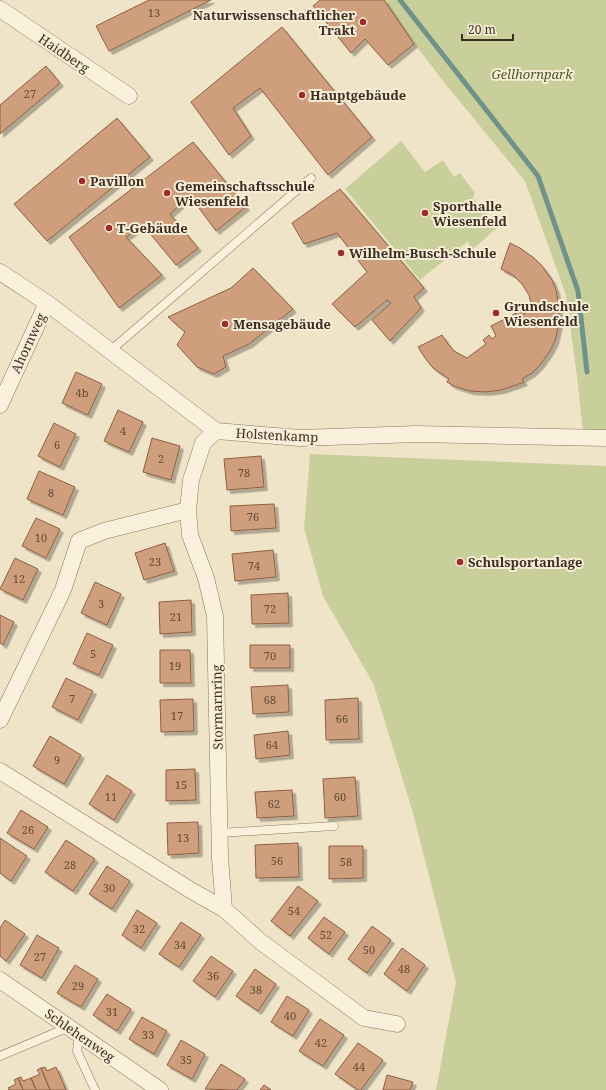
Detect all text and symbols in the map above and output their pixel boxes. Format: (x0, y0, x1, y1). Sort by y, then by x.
house number: 13 (148, 5, 160, 20)
place label: Naturwissenschaftlicher Trakt (193, 6, 355, 39)
scale bar (462, 16, 513, 42)
marker: Naturwissenschaftlicher Trakt (358, 17, 368, 27)
text: 20 m (468, 21, 496, 38)
street label: Haidberg (35, 29, 93, 77)
park label: Gellhornpark (491, 65, 573, 83)
house number: 27 (24, 86, 36, 101)
place label: Hauptgebäude (310, 86, 406, 104)
marker: Hauptgebäude (297, 90, 307, 100)
place label: Pavillon (90, 172, 145, 190)
marker: Pavillon (77, 176, 87, 186)
place label: Gemeinschaftsschule Wiesenfeld (175, 177, 315, 210)
marker: Gemeinschaftsschule Wiesenfeld (162, 188, 172, 198)
place label: Sporthalle Wiesenfeld (433, 197, 508, 230)
marker: Sporthalle Wiesenfeld (420, 208, 430, 218)
place label: T-Gebäude (117, 219, 188, 237)
marker: T-Gebäude (104, 223, 114, 233)
place label: Wilhelm-Busch-Schule (349, 244, 497, 262)
marker: Wilhelm-Busch-Schule (336, 248, 346, 258)
place label: Grundschule Wiesenfeld (504, 297, 589, 330)
marker: Grundschule Wiesenfeld (491, 308, 501, 318)
street label: Ahornweg (6, 310, 50, 376)
place label: Mensagebäude (233, 315, 331, 333)
marker: Mensagebäude (220, 319, 230, 329)
house number: 4b (76, 385, 89, 400)
house number: 4 (120, 423, 126, 438)
street label: Holstenkamp (235, 424, 319, 446)
house number: 6 (54, 437, 60, 452)
house number: 2 (158, 451, 164, 466)
house number: 78 (238, 465, 250, 480)
house number: 8 (48, 485, 54, 500)
house number: 76 (247, 509, 259, 524)
house number: 10 (35, 530, 47, 545)
place label: Schulsportanlage (468, 553, 583, 571)
house number: 23 (149, 554, 161, 569)
marker: Schulsportanlage (455, 557, 465, 567)
house number: 74 (248, 558, 260, 573)
house number: 12 (13, 571, 25, 586)
house number: 3 (98, 596, 104, 611)
house number: 72 (264, 601, 276, 616)
house number: 21 (170, 609, 182, 624)
house number: 5 (90, 646, 96, 661)
house number: 70 (264, 648, 276, 663)
house number: 19 (169, 658, 181, 673)
street label: Stormarnring (207, 664, 227, 750)
house number: 7 (69, 691, 75, 706)
house number: 68 (264, 692, 276, 707)
house number: 17 (171, 708, 183, 723)
house number: 66 (336, 711, 348, 726)
house number: 64 (266, 737, 278, 752)
house number: 9 (54, 752, 60, 767)
house number: 15 (175, 777, 187, 792)
house number: 11 (105, 789, 117, 804)
house number: 60 (334, 789, 346, 804)
house number: 62 (268, 796, 280, 811)
house number: 26 (22, 822, 34, 837)
house number: 13 (177, 830, 189, 845)
house number: 56 (271, 853, 283, 868)
house number: 58 (340, 854, 352, 869)
house number: 28 (64, 857, 76, 872)
house number: 30 (103, 880, 115, 895)
house number: 54 (288, 903, 300, 918)
house number: 32 (133, 921, 145, 936)
house number: 52 (320, 927, 332, 942)
house number: 34 (174, 937, 186, 952)
house number: 50 (363, 942, 375, 957)
house number: 27 (34, 949, 46, 964)
house number: 48 (398, 961, 410, 976)
house number: 36 (207, 968, 219, 983)
house number: 29 (72, 978, 84, 993)
house number: 38 (250, 982, 262, 997)
street label: Schlehenweg (41, 1004, 119, 1066)
house number: 31 (106, 1004, 118, 1019)
house number: 40 (284, 1008, 296, 1023)
house number: 33 (142, 1027, 154, 1042)
house number: 42 (315, 1035, 327, 1050)
house number: 35 (180, 1052, 192, 1067)
house number: 44 (353, 1059, 365, 1074)

